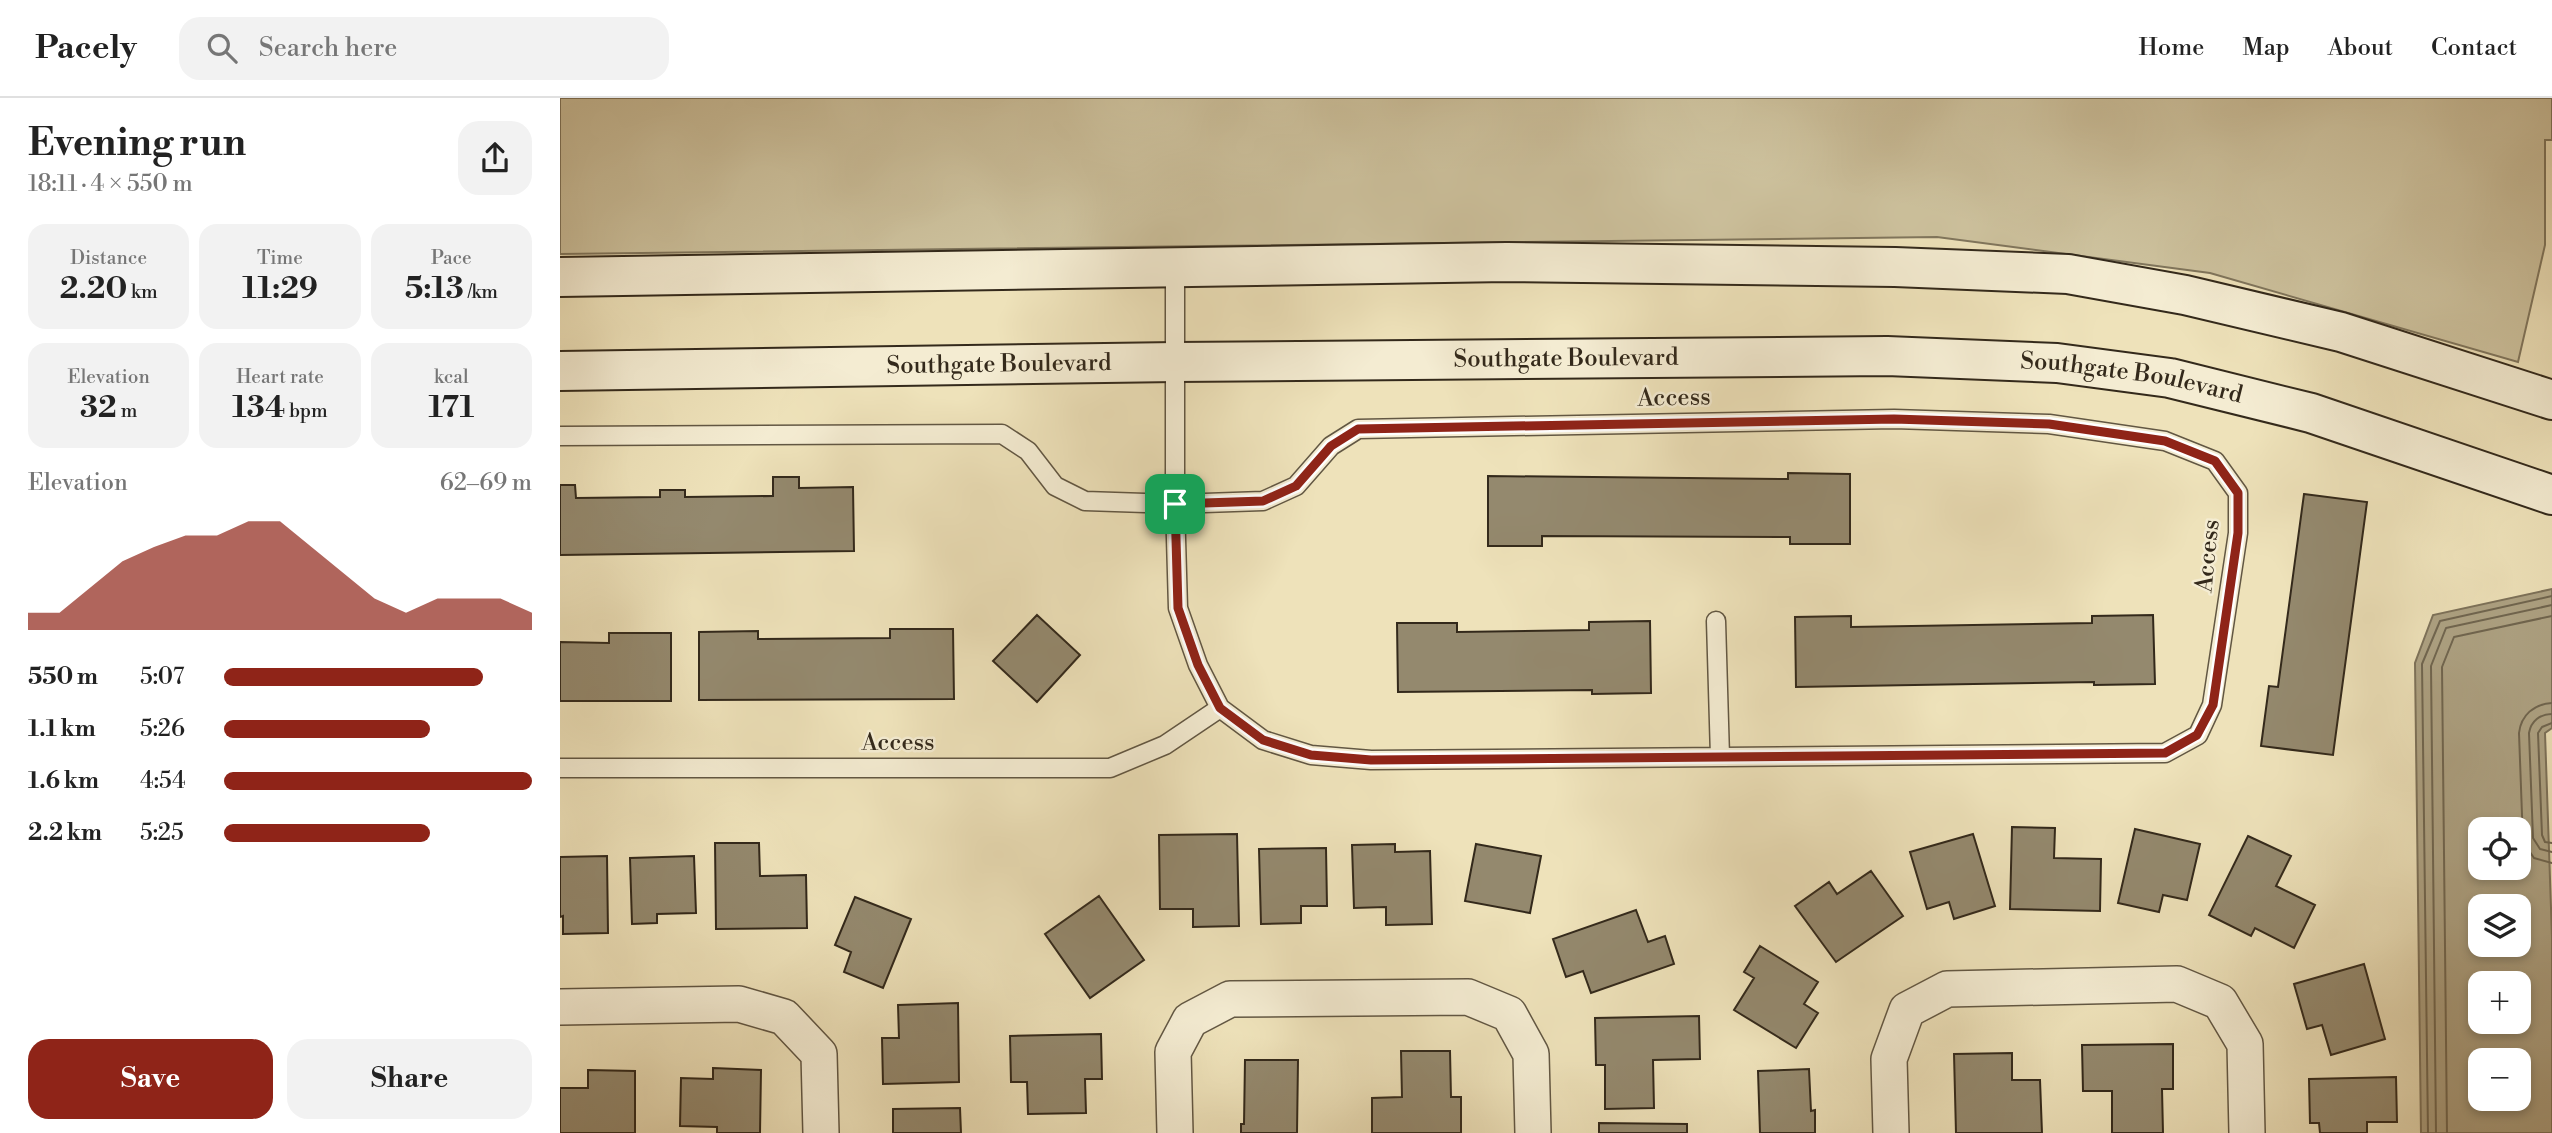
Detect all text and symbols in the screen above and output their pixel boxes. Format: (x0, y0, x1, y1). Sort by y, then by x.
search box (179, 17, 669, 80)
text: Pacely (35, 28, 137, 69)
icon: search (203, 29, 241, 67)
text: Search here (259, 32, 397, 64)
text: Home (2139, 33, 2204, 63)
text: Map (2242, 33, 2290, 63)
text: About (2328, 33, 2393, 63)
text: Contact (2431, 33, 2517, 63)
text: Evening run (28, 120, 246, 167)
button: share (458, 121, 532, 195)
text: 18:11 · 4 × 550 m (28, 170, 193, 198)
text: Distance (70, 246, 147, 270)
text: Time (257, 246, 303, 270)
text: Pace (431, 246, 472, 270)
text: 2.20 (60, 270, 127, 308)
text: 11:29 (242, 270, 318, 308)
text: 5:13 (405, 270, 464, 308)
text: km (127, 280, 158, 304)
text: /km (464, 280, 498, 304)
street label: Southgate Boulevard (1453, 343, 1679, 375)
street label: Southgate Boulevard (2020, 346, 2246, 411)
street label: Southgate Boulevard (886, 348, 1112, 381)
text: Elevation (68, 365, 150, 389)
text: Heart rate (236, 365, 324, 389)
text: kcal (434, 365, 469, 389)
street label: Access (1636, 382, 1711, 414)
text: 32 (80, 389, 117, 427)
text: 134 (232, 389, 285, 427)
text: 171 (428, 389, 474, 427)
text: m (117, 399, 137, 423)
text: bpm (285, 399, 328, 423)
text: Elevation (28, 469, 128, 497)
text: 62–69 m (440, 469, 532, 497)
pin (1145, 474, 1205, 534)
icon: arrive (1156, 485, 1194, 523)
street label: Access (2189, 518, 2227, 595)
text: 550 m (28, 663, 98, 691)
text: 5:07 (140, 663, 184, 691)
text: 1.1 km (28, 715, 96, 743)
text: 5:26 (140, 715, 185, 743)
street label: Access (860, 728, 935, 758)
text: 1.6 km (28, 767, 99, 795)
text: 4:54 (140, 767, 186, 795)
map controls (2468, 817, 2531, 1111)
button: locate (2468, 817, 2531, 880)
text: 2.2 km (28, 819, 102, 847)
text: 5:25 (140, 819, 184, 847)
button: layers (2468, 894, 2531, 957)
button: + (2468, 971, 2531, 1034)
button: Save (28, 1039, 273, 1119)
button: Share (287, 1039, 532, 1119)
button: − (2468, 1048, 2531, 1111)

